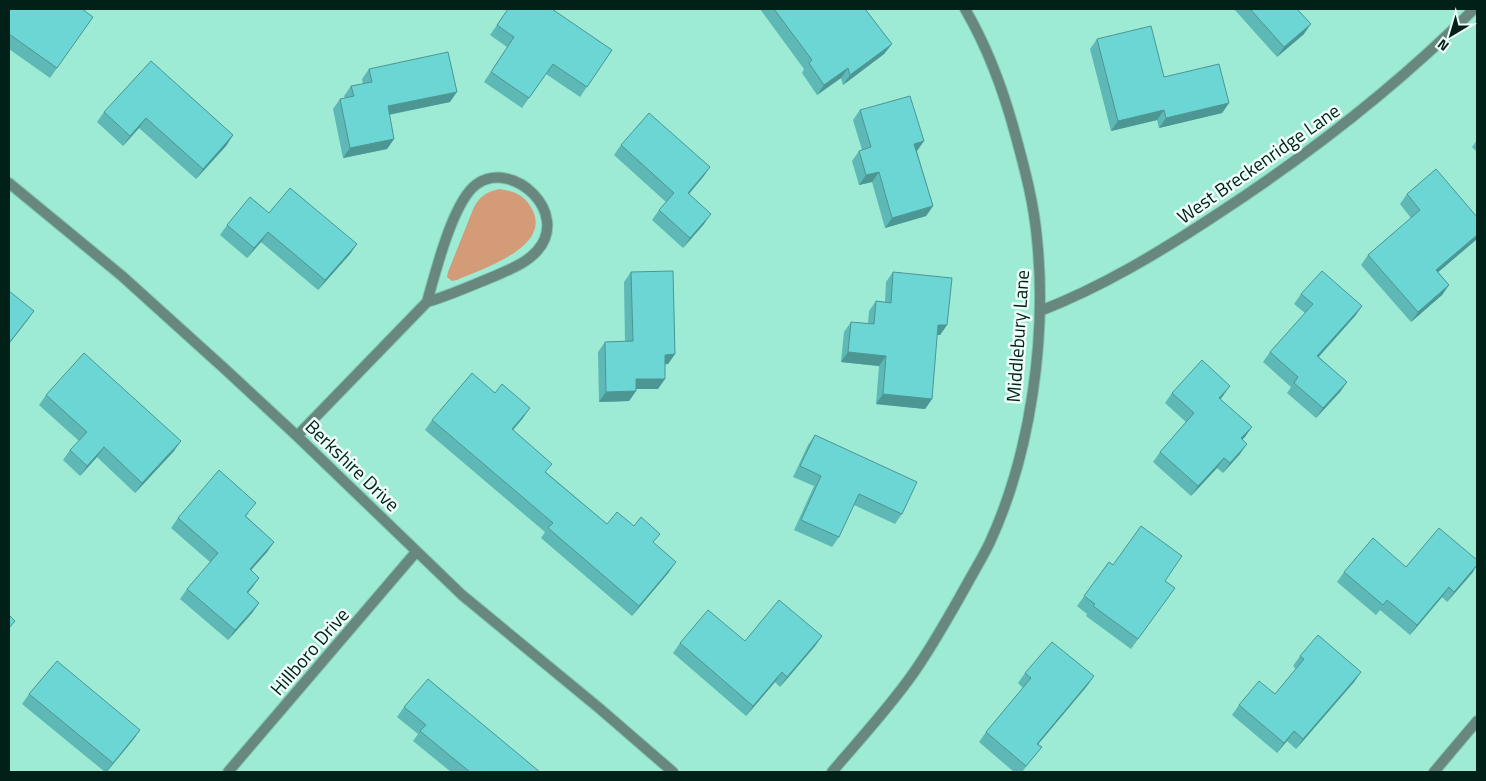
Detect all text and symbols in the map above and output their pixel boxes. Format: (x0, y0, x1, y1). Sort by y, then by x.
north arrow (1426, 10, 1476, 60)
text: N (1432, 34, 1453, 57)
street label: West Breckenridge Lane (1171, 96, 1345, 230)
street label: Middlebury Lane (998, 269, 1036, 403)
street label: Berkshire Drive (299, 412, 407, 518)
street label: Hillboro Drive (263, 601, 355, 701)

